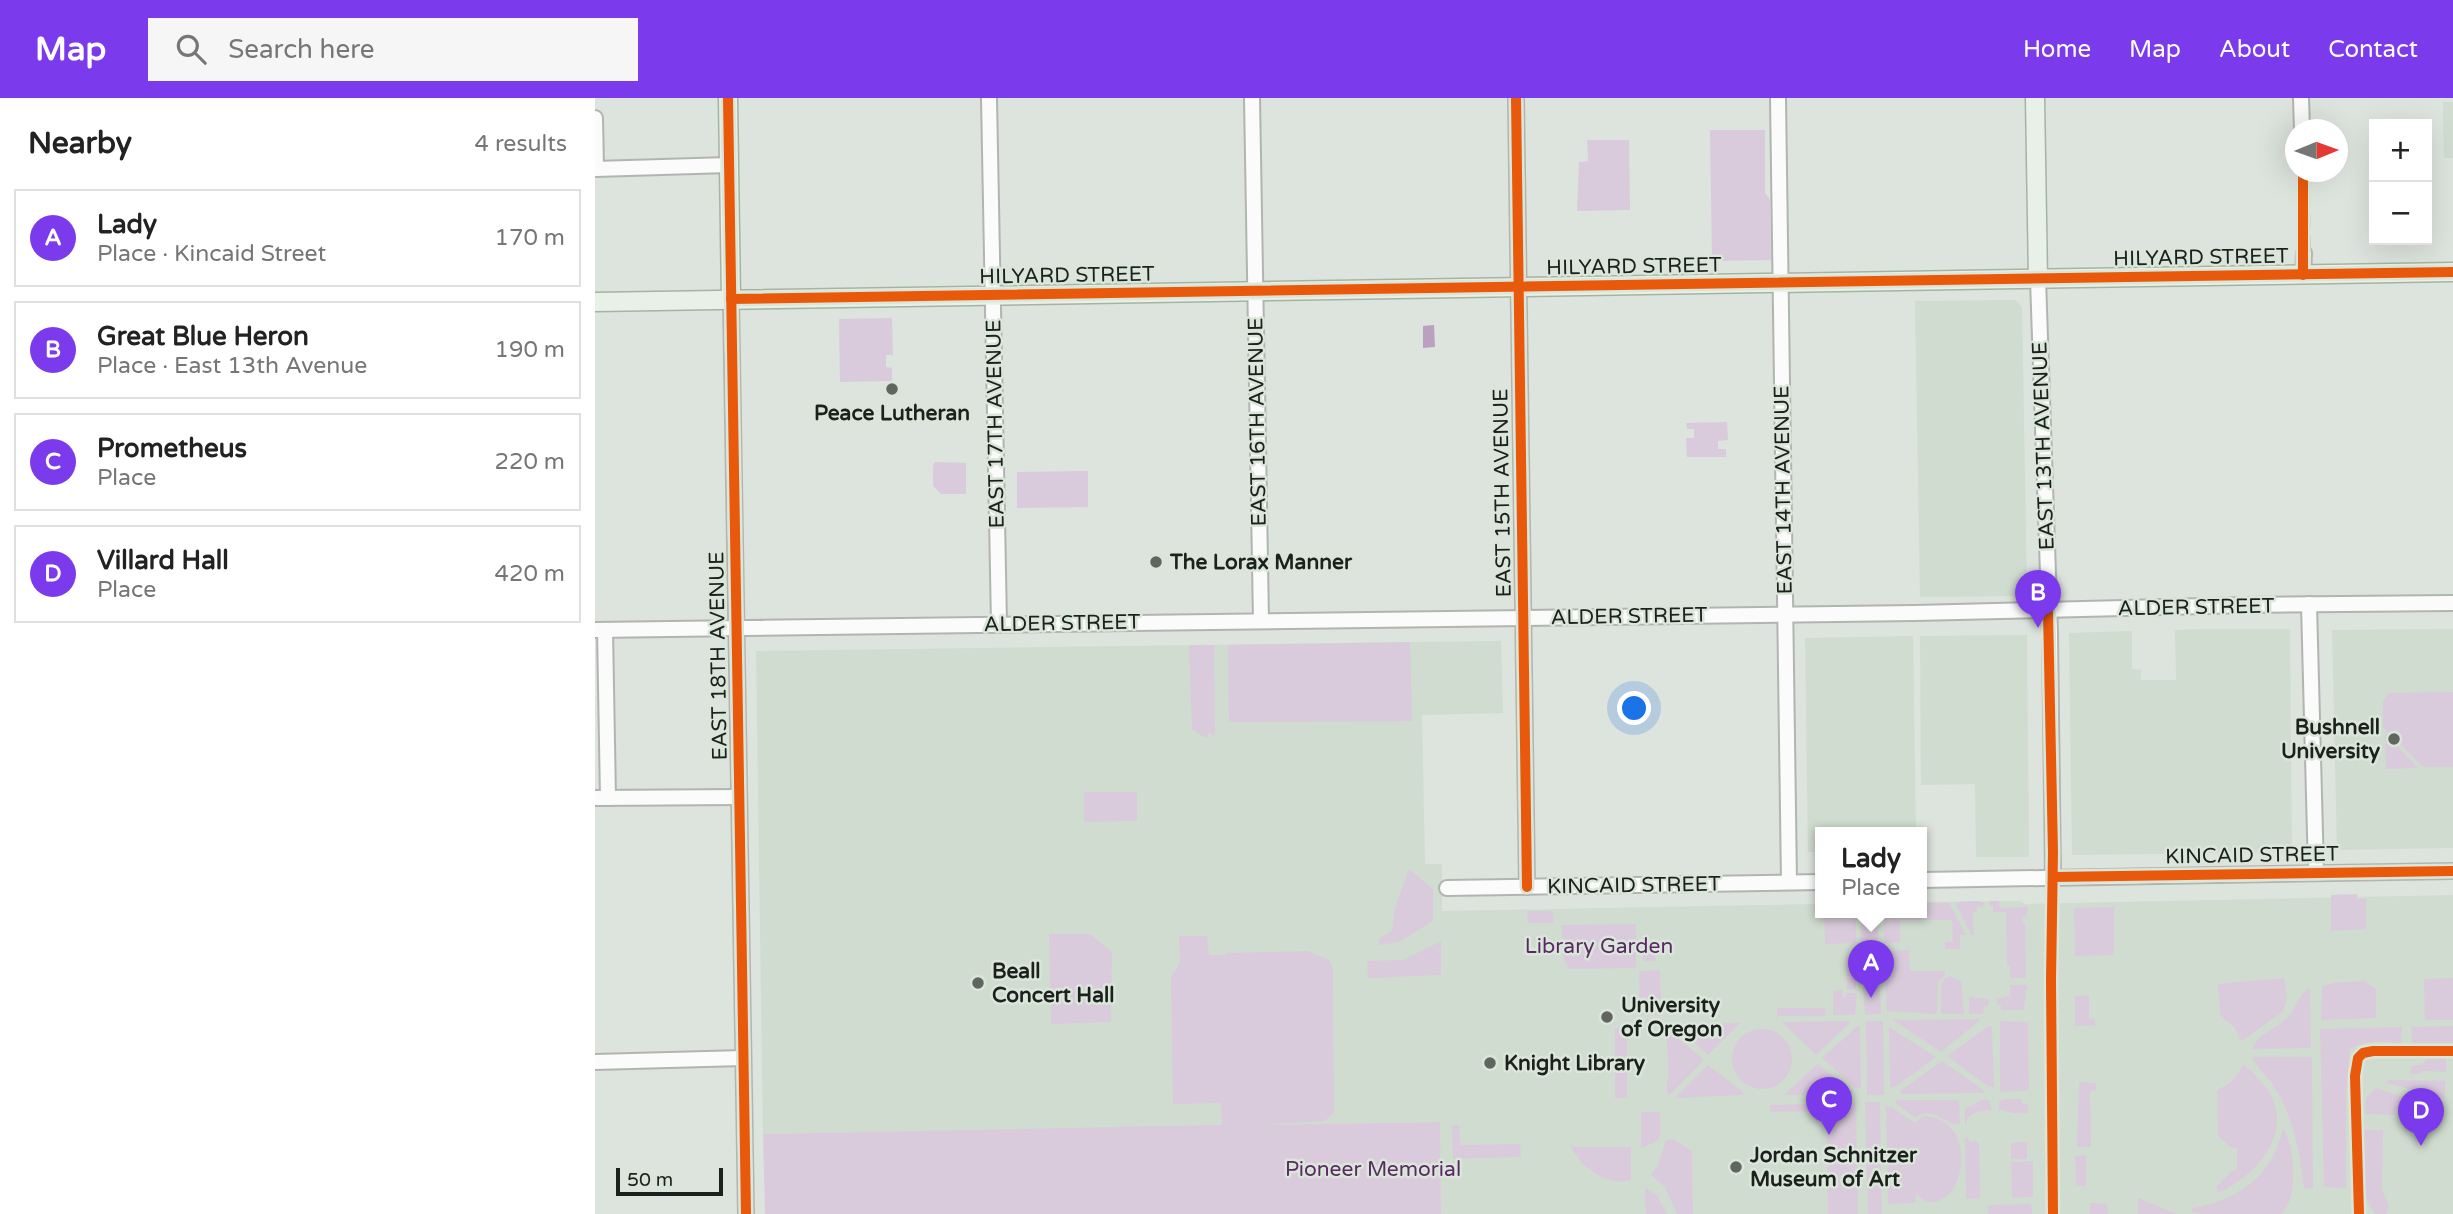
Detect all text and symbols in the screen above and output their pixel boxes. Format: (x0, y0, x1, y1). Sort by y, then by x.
search box (148, 18, 638, 81)
text: Map (35, 30, 106, 69)
icon: search (172, 30, 210, 68)
text: Search here (228, 34, 374, 65)
text: Home (2023, 35, 2091, 64)
text: Map (2129, 35, 2181, 64)
text: About (2219, 35, 2290, 64)
text: Contact (2328, 35, 2418, 64)
north arrow (2285, 119, 2348, 182)
map controls (2369, 119, 2432, 245)
button: + (2369, 119, 2432, 182)
text: Nearby (28, 125, 132, 162)
text: 4 results (474, 130, 567, 158)
button: − (2369, 182, 2432, 245)
text: Lady (97, 209, 157, 240)
text: A (44, 224, 62, 252)
text: 170 m (495, 224, 565, 252)
text: Place · Kincaid Street (97, 240, 326, 268)
street label: HILYARD STREET (2113, 243, 2289, 272)
street label: HILYARD STREET (1546, 252, 1722, 281)
street label: HILYARD STREET (979, 261, 1155, 290)
street label: EAST 16TH AVENUE (1243, 317, 1272, 527)
street label: EAST 17TH AVENUE (981, 319, 1010, 529)
text: Great Blue Heron (97, 321, 309, 352)
text: B (45, 336, 61, 364)
text: 190 m (495, 336, 565, 364)
street label: EAST 13TH AVENUE (2027, 341, 2060, 551)
text: Place · East 13th Avenue (97, 352, 367, 380)
marker: Peace Lutheran (884, 381, 900, 397)
street label: EAST 14TH AVENUE (1769, 385, 1798, 595)
street label: EAST 15TH AVENUE (1488, 388, 1517, 598)
place label: Peace Lutheran (814, 401, 970, 426)
text: Prometheus (97, 433, 247, 464)
text: C (45, 448, 61, 476)
text: 220 m (495, 448, 565, 476)
text: Place (97, 464, 156, 492)
text: Villard Hall (97, 545, 229, 576)
place label: The Lorax Manner (1169, 550, 1353, 575)
street label: EAST 18TH AVENUE (704, 551, 733, 761)
marker: The Lorax Manner (1148, 554, 1164, 570)
text: D (44, 560, 62, 588)
text: 420 m (495, 560, 565, 588)
pin: B (2015, 570, 2061, 628)
text: Place (97, 576, 156, 604)
street label: ALDER STREET (2117, 594, 2275, 621)
street label: ALDER STREET (1550, 603, 1708, 630)
street label: ALDER STREET (983, 610, 1141, 637)
your location (1617, 691, 1651, 725)
place label: Bushnell University (2281, 715, 2381, 764)
marker: Bushnell University (2386, 731, 2402, 747)
popup (1815, 827, 1927, 918)
street label: KINCAID STREET (2165, 841, 2339, 870)
text: Lady (1841, 843, 1901, 874)
street label: KINCAID STREET (1547, 871, 1721, 900)
text: Place (1841, 874, 1900, 902)
park label: Library Garden (1525, 934, 1673, 959)
pin: A (1848, 940, 1894, 998)
place label: Beall Concert Hall (992, 959, 1114, 1008)
marker: Beall Concert Hall (970, 975, 986, 991)
place label: University of Oregon (1621, 993, 1722, 1042)
marker: University of Oregon (1599, 1009, 1615, 1025)
place label: Knight Library (1504, 1051, 1646, 1076)
marker: Knight Library (1482, 1055, 1498, 1071)
pin: C (1806, 1077, 1852, 1135)
pin: D (2398, 1088, 2444, 1146)
place label: Jordan Schnitzer Museum of Art (1749, 1143, 1918, 1192)
park label: Pioneer Memorial (1285, 1157, 1461, 1182)
marker: Jordan Schnitzer Museum of Art (1728, 1159, 1744, 1175)
scale bar (616, 1165, 723, 1197)
text: 50 m (627, 1169, 673, 1191)

